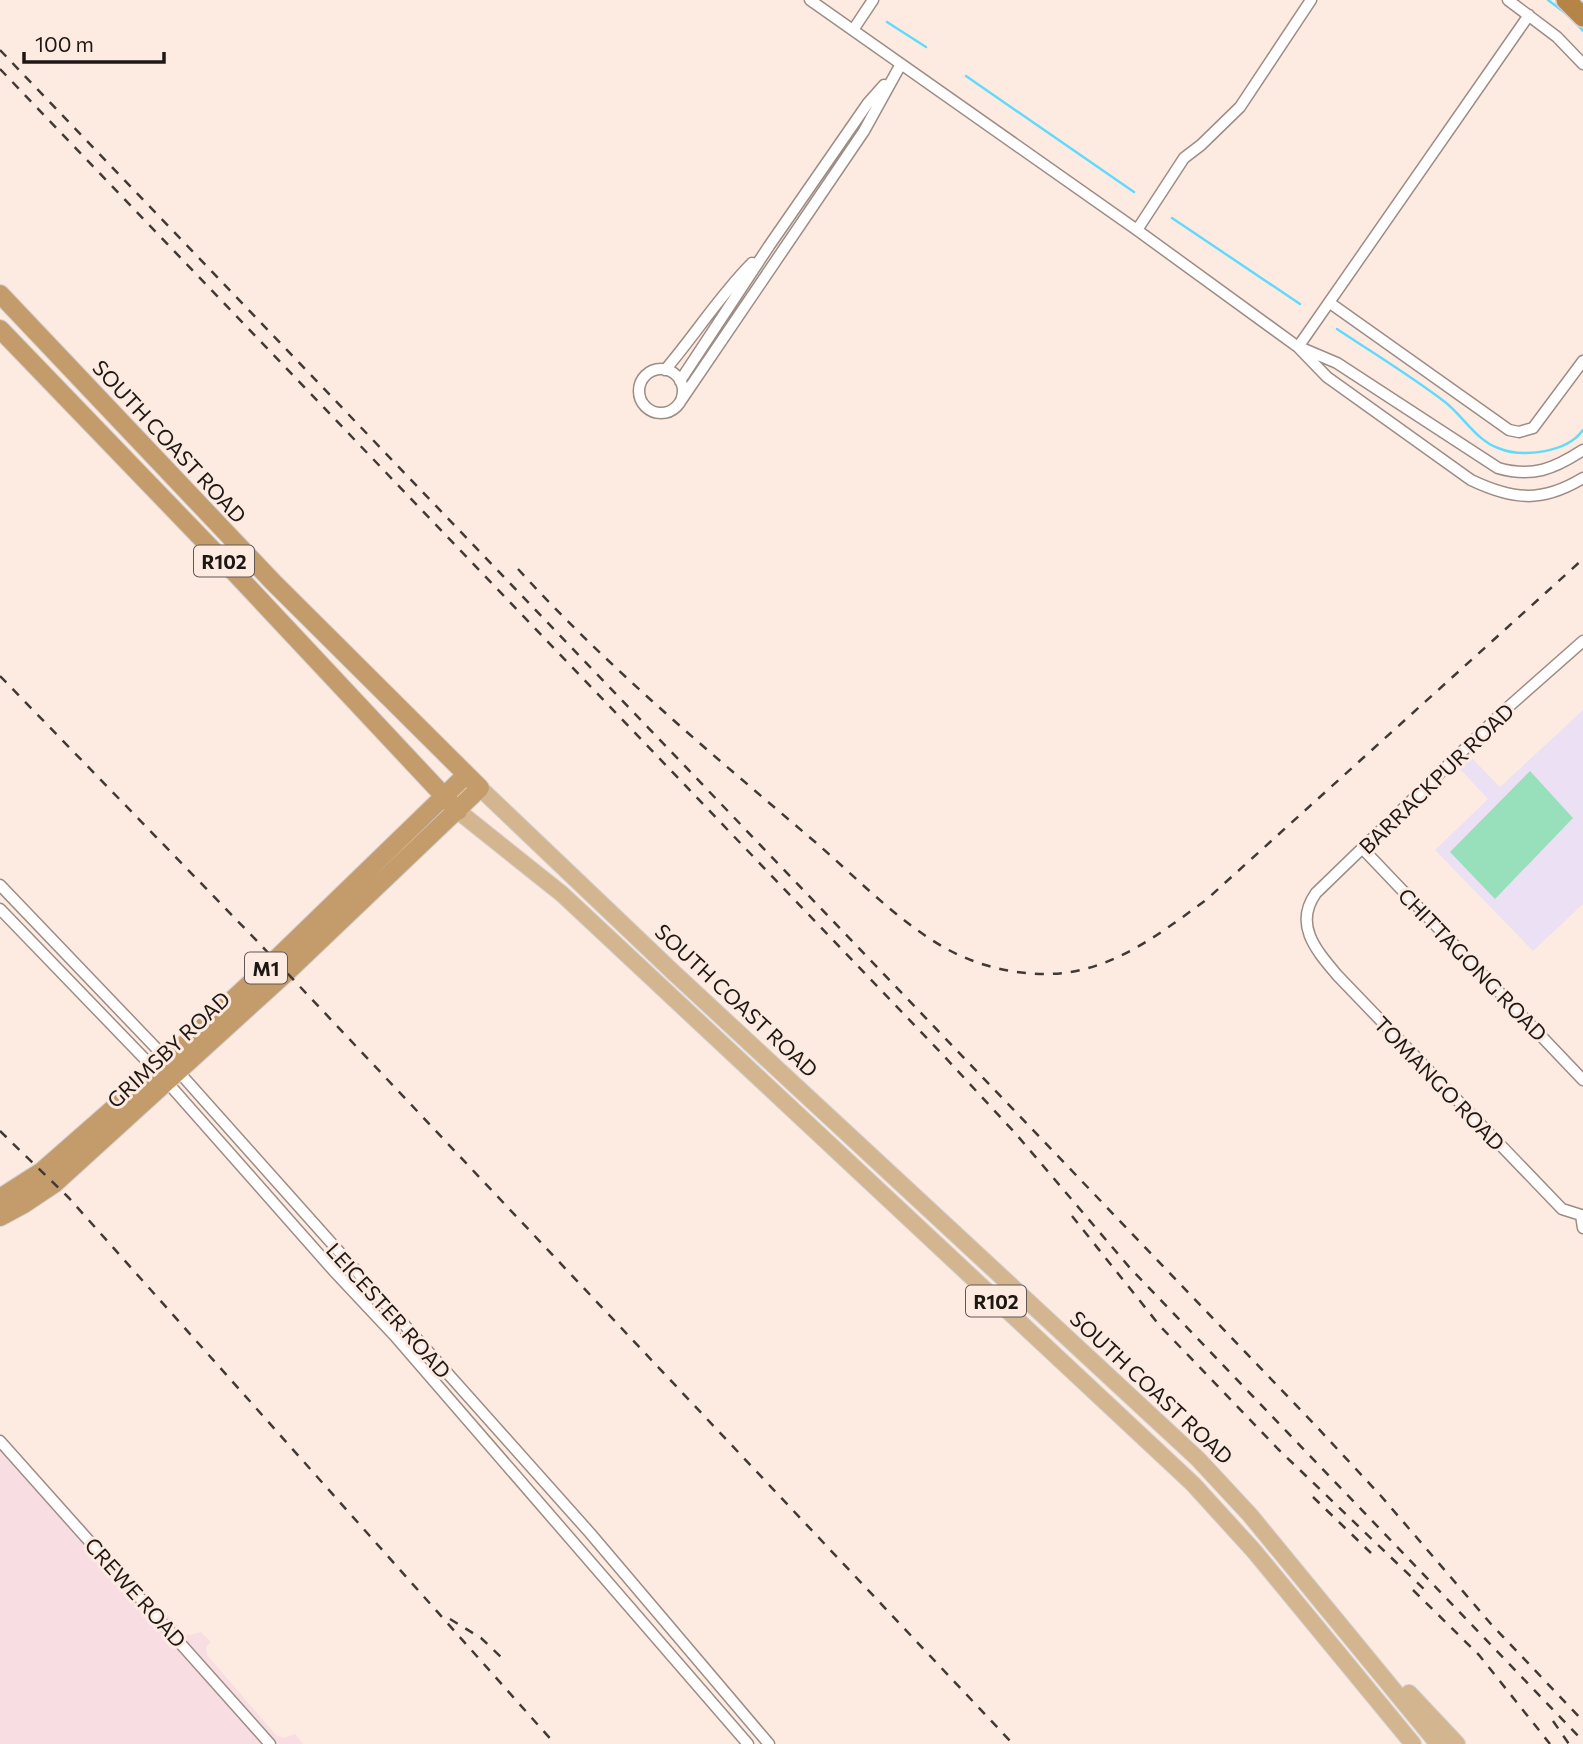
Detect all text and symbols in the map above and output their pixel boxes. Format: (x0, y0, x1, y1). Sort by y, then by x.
scale bar (24, 21, 164, 65)
text: 100 m (35, 31, 94, 56)
street label: SOUTH COAST ROAD (88, 355, 252, 527)
road number: R102 (194, 546, 254, 576)
street label: BARRACKPUR ROAD (1353, 698, 1519, 858)
street label: CHITTAGONG ROAD (1394, 882, 1552, 1046)
street label: SOUTH COAST ROAD (651, 918, 823, 1082)
road number: M1 (245, 952, 287, 984)
street label: GRIMSBY ROAD (101, 986, 235, 1112)
street label: TOMANGO ROAD (1370, 1011, 1510, 1155)
street label: LEICESTER ROAD (322, 1237, 456, 1383)
road number: R102 (966, 1286, 1026, 1316)
street label: SOUTH COAST ROAD (1066, 1305, 1238, 1469)
street label: CREWE ROAD (80, 1532, 192, 1652)

